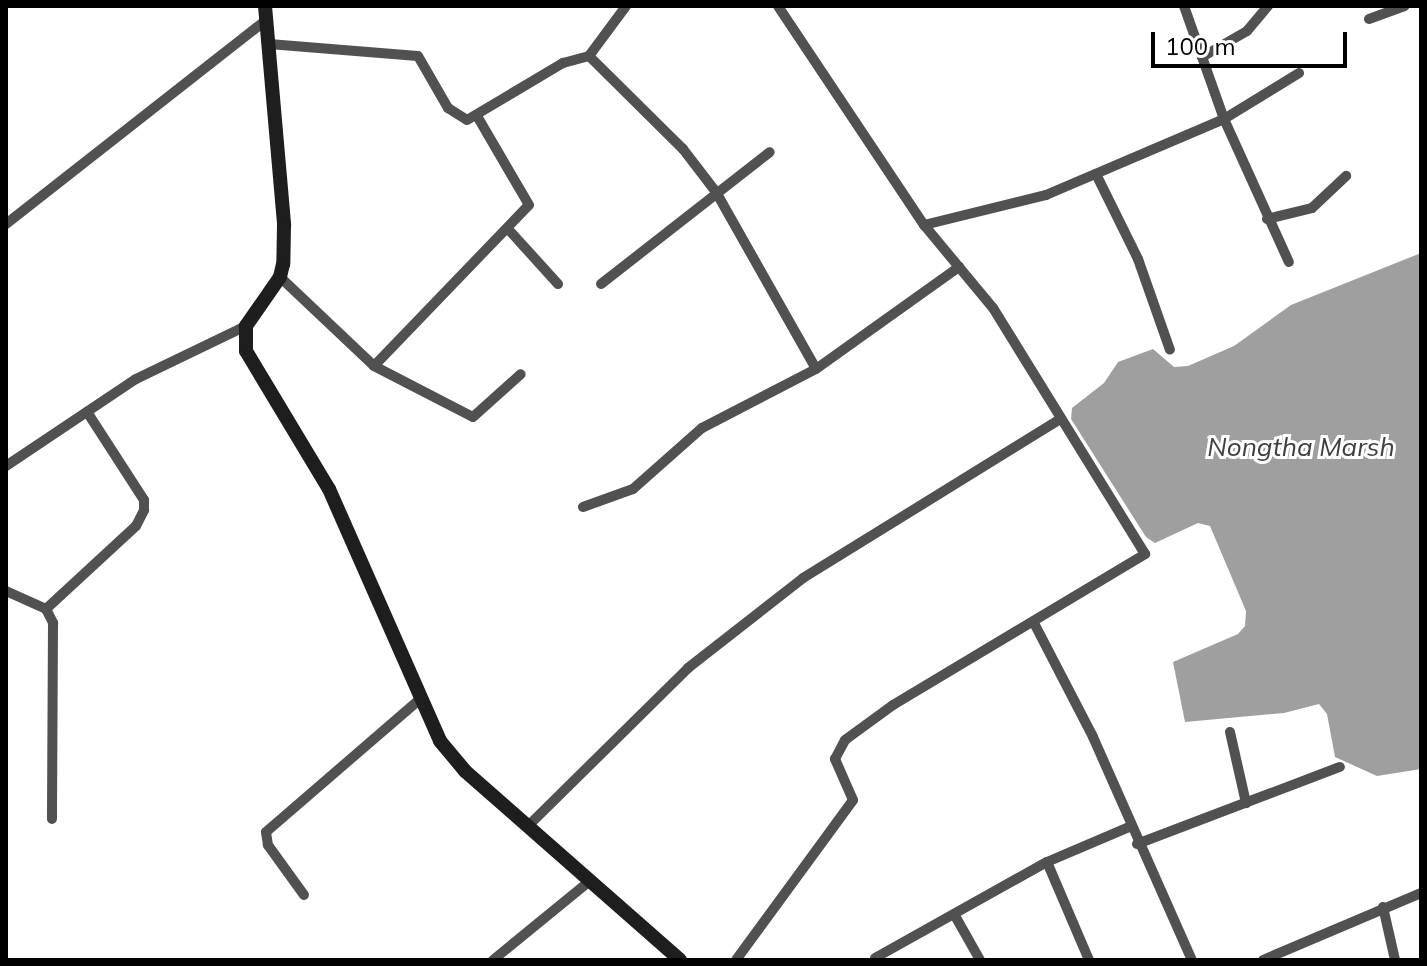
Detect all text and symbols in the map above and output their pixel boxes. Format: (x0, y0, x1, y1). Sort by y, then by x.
scale bar (1155, 16, 1351, 66)
text: 100 m (1165, 31, 1236, 61)
water label: Nongtha Marsh (1207, 431, 1395, 463)

